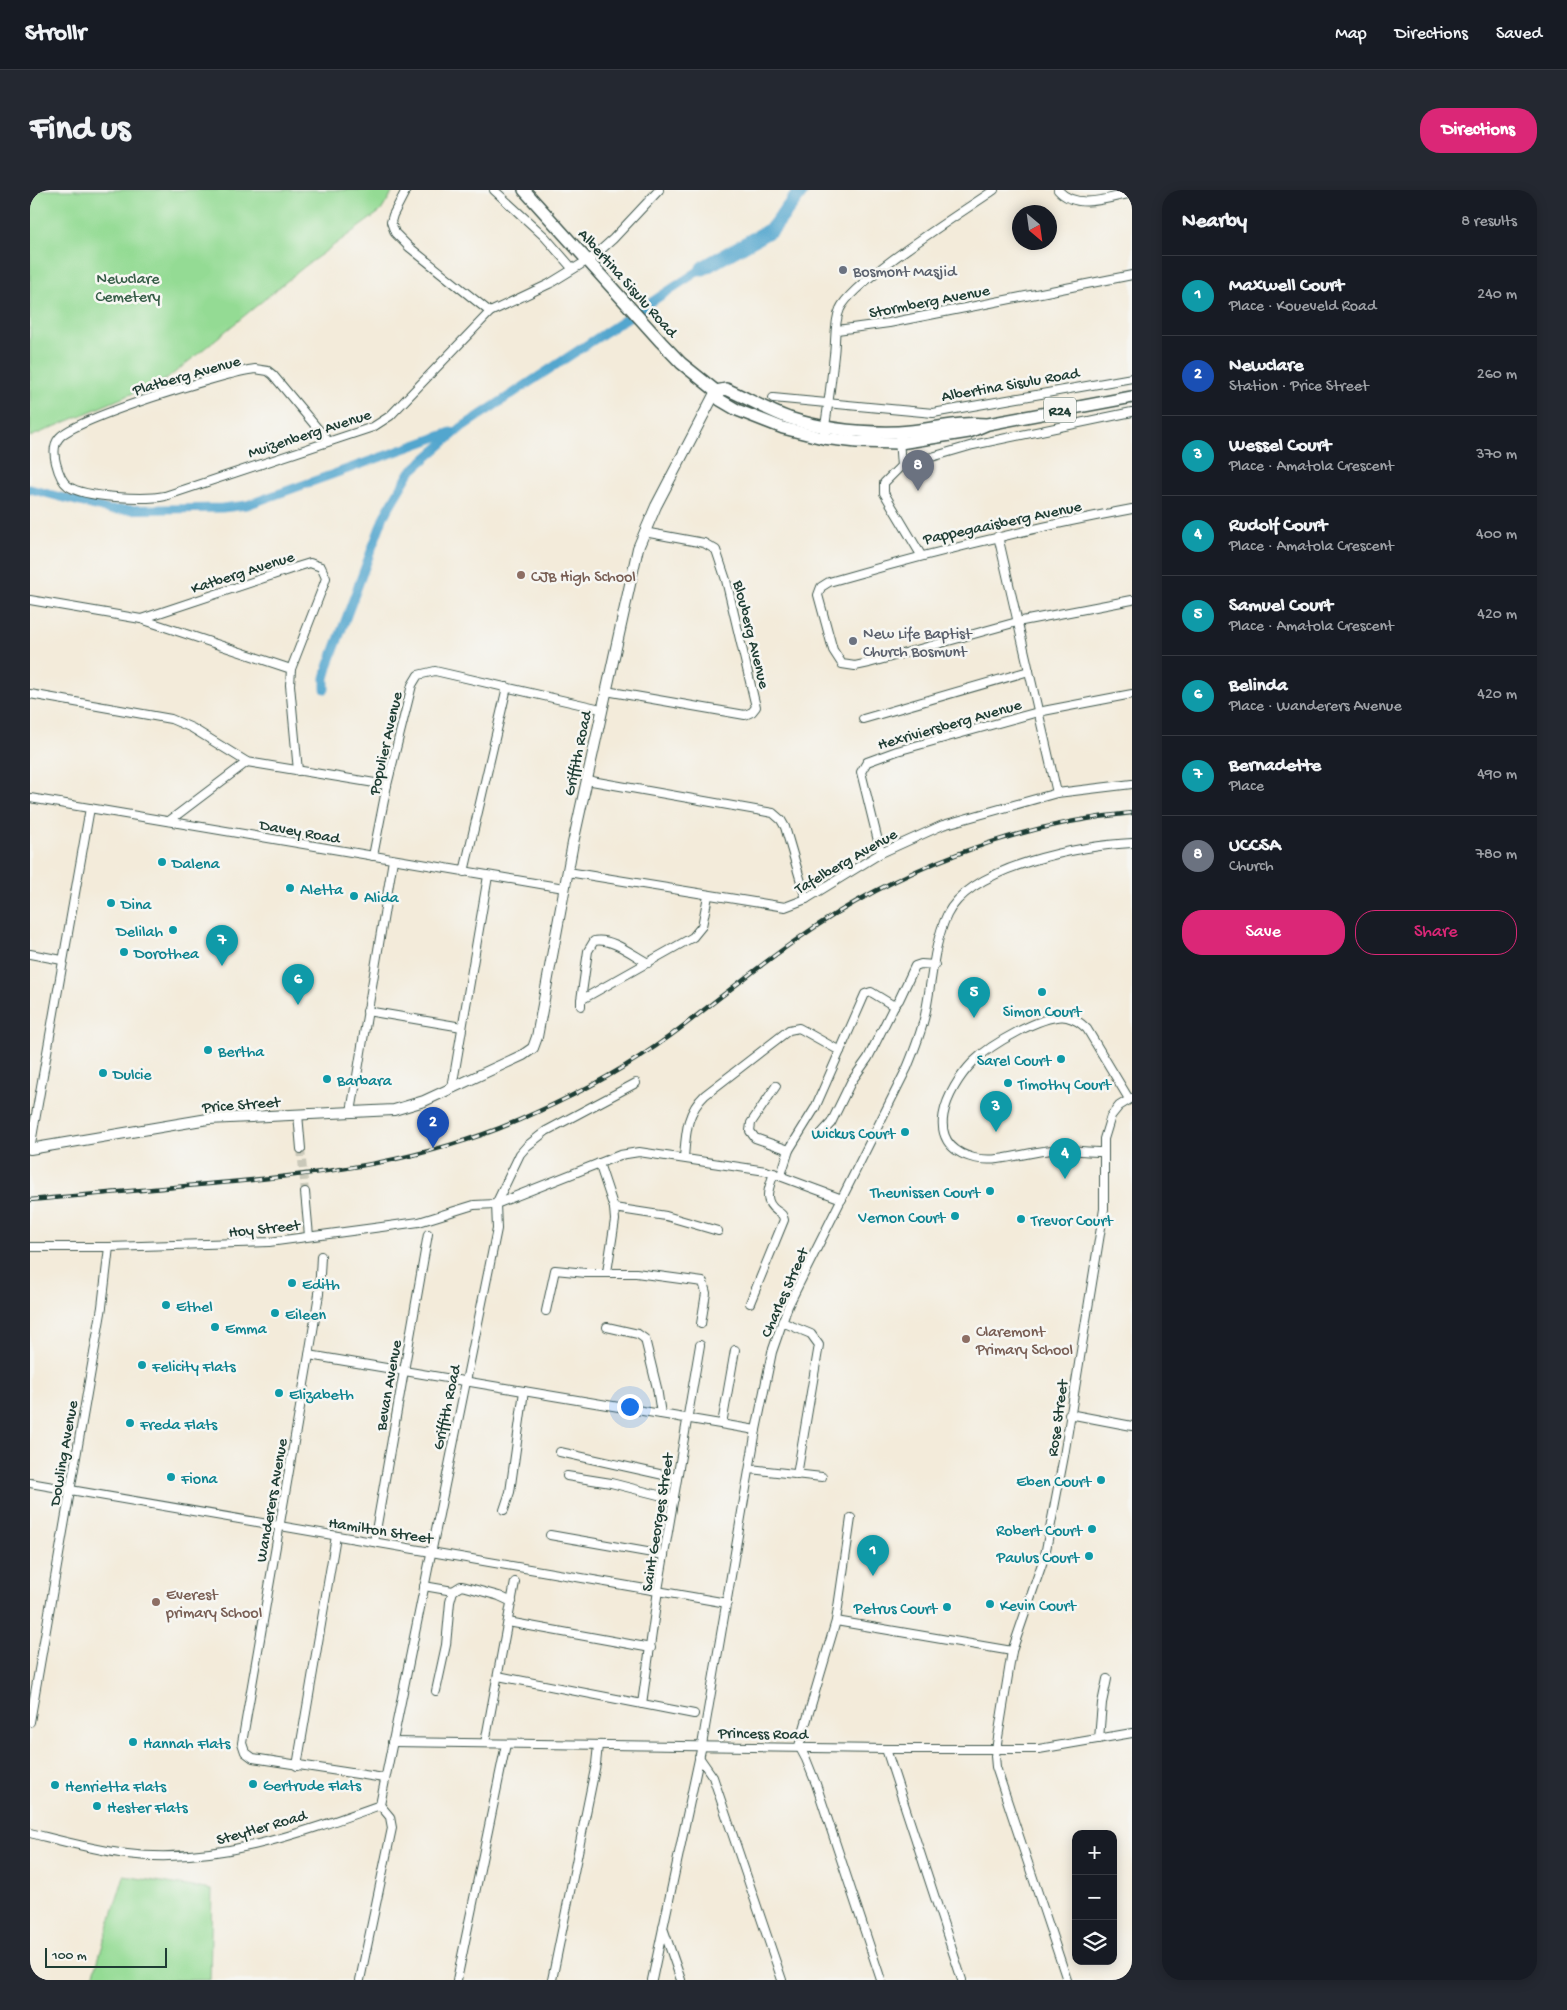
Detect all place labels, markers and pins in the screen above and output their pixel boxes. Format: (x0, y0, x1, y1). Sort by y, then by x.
marker: Bosmont Masjid (837, 264, 849, 276)
place label: Bosmont Masjid (852, 264, 958, 283)
pin: 8 (902, 450, 934, 491)
marker: CJB High School (515, 569, 527, 581)
place label: CJB High School (531, 569, 636, 588)
place label: New Life Baptist Church Bosmunt (863, 626, 973, 663)
marker: New Life Baptist Church Bosmunt (847, 635, 859, 647)
marker: Dalena (156, 856, 168, 868)
place label: Dalena (171, 856, 221, 875)
marker: Aletta (284, 882, 296, 894)
place label: Aletta (300, 882, 344, 901)
marker: Alida (348, 890, 360, 902)
place label: Alida (364, 890, 400, 909)
marker: Dina (105, 897, 117, 909)
place label: Dina (120, 897, 153, 916)
place label: Delilah (115, 924, 163, 943)
marker: Delilah (167, 924, 179, 936)
pin: 7 (206, 925, 238, 966)
marker: Dorothea (118, 946, 130, 958)
place label: Dorothea (133, 946, 200, 965)
pin: 6 (282, 964, 314, 1005)
pin: 5 (958, 977, 990, 1018)
marker: Simon Court (1036, 986, 1048, 998)
place label: Simon Court (1003, 1004, 1083, 1023)
marker: Bertha (202, 1044, 214, 1056)
place label: Bertha (217, 1044, 265, 1063)
place label: Sarel Court (977, 1053, 1052, 1072)
marker: Sarel Court (1055, 1053, 1067, 1065)
marker: Dulcie (97, 1067, 109, 1079)
place label: Dulcie (112, 1067, 152, 1086)
marker: Barbara (321, 1073, 333, 1085)
place label: Barbara (336, 1073, 393, 1092)
marker: Timothy Court (1002, 1077, 1014, 1089)
place label: Timothy Court (1017, 1077, 1112, 1096)
pin: 3 (980, 1091, 1012, 1132)
pin: 2 (417, 1107, 449, 1148)
place label: Wickus Court (811, 1126, 896, 1145)
marker: Wickus Court (899, 1126, 911, 1138)
pin: 4 (1049, 1138, 1081, 1179)
place label: Theunissen Court (869, 1185, 981, 1204)
marker: Theunissen Court (984, 1185, 996, 1197)
place label: Vernon Court (857, 1210, 946, 1229)
marker: Vernon Court (949, 1210, 961, 1222)
marker: Trevor Court (1015, 1213, 1027, 1225)
place label: Trevor Court (1030, 1213, 1114, 1232)
marker: Edith (286, 1277, 298, 1289)
place label: Edith (302, 1277, 340, 1296)
marker: Ethel (160, 1299, 172, 1311)
place label: Ethel (176, 1299, 213, 1318)
marker: Eileen (269, 1307, 281, 1319)
place label: Eileen (285, 1307, 326, 1326)
marker: Emma (209, 1321, 221, 1333)
place label: Emma (225, 1321, 268, 1340)
place label: Claremont Primary School (975, 1324, 1073, 1361)
marker: Claremont Primary School (960, 1333, 972, 1345)
marker: Felicity Flats (136, 1359, 148, 1371)
place label: Felicity Flats (151, 1359, 237, 1378)
marker: Elizabeth (273, 1387, 285, 1399)
place label: Elizabeth (289, 1387, 354, 1406)
marker: Freda Flats (124, 1417, 136, 1429)
place label: Freda Flats (139, 1417, 218, 1436)
marker: Fiona (165, 1471, 177, 1483)
place label: Fiona (180, 1471, 219, 1490)
place label: Eben Court (1016, 1474, 1092, 1493)
marker: Eben Court (1095, 1474, 1107, 1486)
place label: Robert Court (996, 1523, 1083, 1542)
marker: Robert Court (1086, 1523, 1098, 1535)
pin: 1 (857, 1535, 889, 1576)
place label: Paulus Court (995, 1550, 1080, 1569)
marker: Paulus Court (1083, 1550, 1095, 1562)
place label: Everest primary School (165, 1587, 262, 1624)
marker: Everest primary School (150, 1596, 162, 1608)
marker: Kevin Court (984, 1598, 996, 1610)
place label: Kevin Court (1000, 1598, 1077, 1617)
place label: Petrus Court (853, 1601, 938, 1620)
marker: Petrus Court (941, 1601, 953, 1613)
marker: Hannah Flats (127, 1736, 139, 1748)
place label: Hannah Flats (143, 1736, 232, 1755)
marker: Gertrude Flats (247, 1778, 259, 1790)
place label: Gertrude Flats (263, 1778, 362, 1797)
marker: Henrietta Flats (49, 1779, 61, 1791)
place label: Henrietta Flats (65, 1779, 167, 1798)
marker: Hester Flats (91, 1800, 103, 1812)
place label: Hester Flats (107, 1800, 189, 1819)

